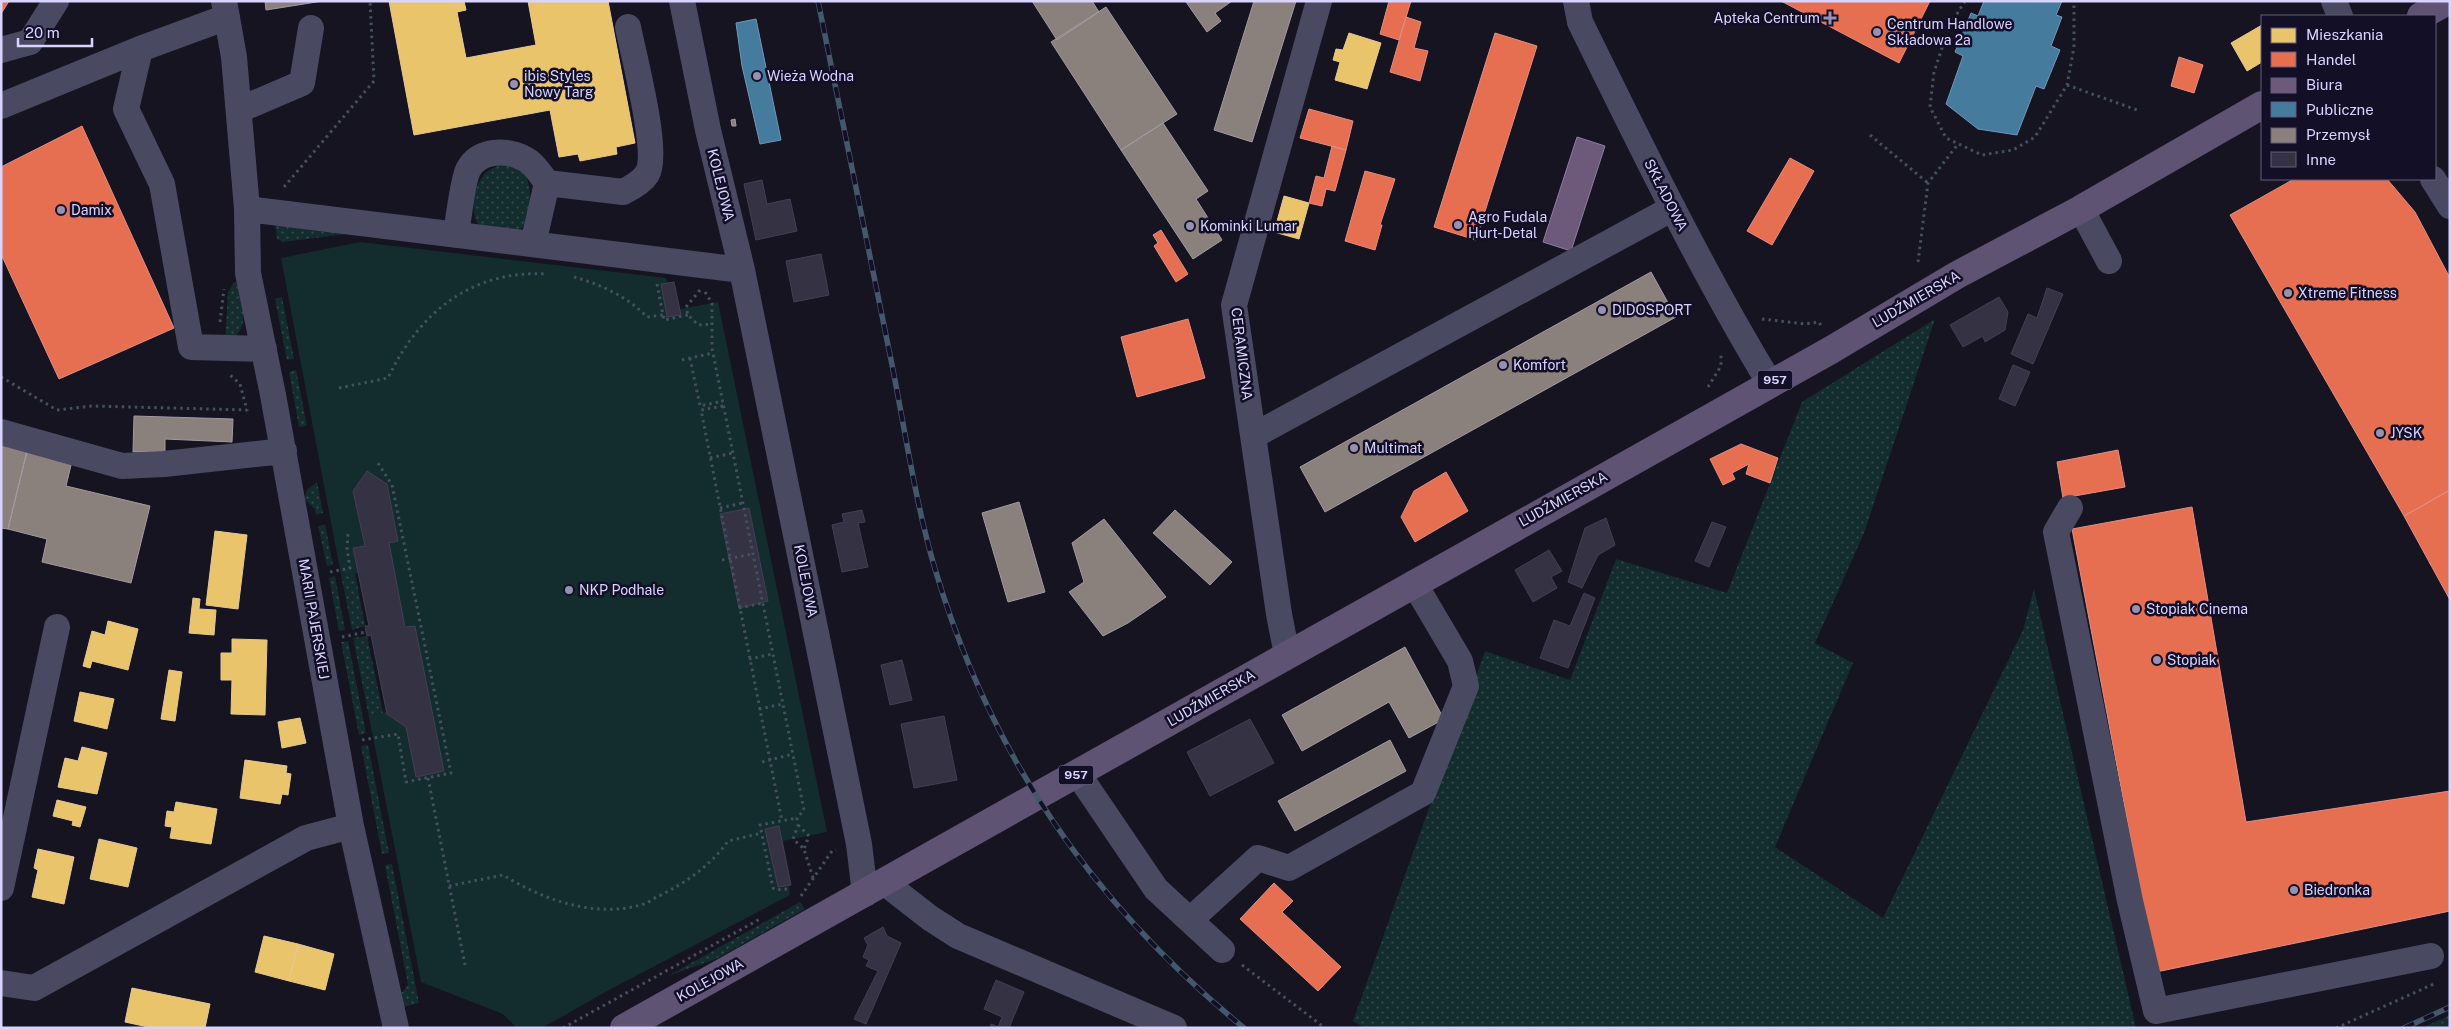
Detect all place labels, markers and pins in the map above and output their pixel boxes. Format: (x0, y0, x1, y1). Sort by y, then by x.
place label: Apteka Centrum (1713, 10, 1820, 26)
marker: Apteka Centrum (1824, 12, 1836, 24)
place label: Centrum Handlowe Składowa 2a (1887, 16, 2012, 48)
marker: Centrum Handlowe Składowa 2a (1871, 26, 1883, 38)
place label: ibis Styles Nowy Targ (524, 68, 594, 100)
place label: Wieża Wodna (767, 68, 854, 84)
marker: Wieża Wodna (751, 70, 763, 82)
marker: ibis Styles Nowy Targ (508, 78, 520, 90)
place label: Damix (71, 202, 112, 218)
marker: Damix (55, 204, 67, 216)
place label: Agro Fudala Hurt-Detal (1468, 209, 1547, 241)
place label: Kominki Lumar (1200, 218, 1297, 234)
marker: Agro Fudala Hurt-Detal (1452, 219, 1464, 231)
marker: Kominki Lumar (1184, 220, 1196, 232)
place label: Xtreme Fitness (2298, 285, 2397, 301)
marker: Xtreme Fitness (2282, 287, 2294, 299)
place label: DIDOSPORT (1612, 302, 1692, 318)
marker: DIDOSPORT (1596, 304, 1608, 316)
place label: Komfort (1513, 357, 1566, 373)
marker: Komfort (1497, 359, 1509, 371)
place label: JYSK (2390, 425, 2423, 441)
marker: JYSK (2374, 427, 2386, 439)
place label: Multimat (1364, 440, 1422, 456)
marker: Multimat (1348, 442, 1360, 454)
place label: NKP Podhale (579, 582, 664, 598)
marker: NKP Podhale (563, 584, 575, 596)
place label: Stopiak Cinema (2146, 601, 2248, 617)
marker: Stopiak Cinema (2130, 603, 2142, 615)
place label: Stopiak (2167, 652, 2217, 668)
marker: Stopiak (2151, 654, 2163, 666)
place label: Biedronka (2304, 882, 2370, 898)
marker: Biedronka (2288, 884, 2300, 896)

